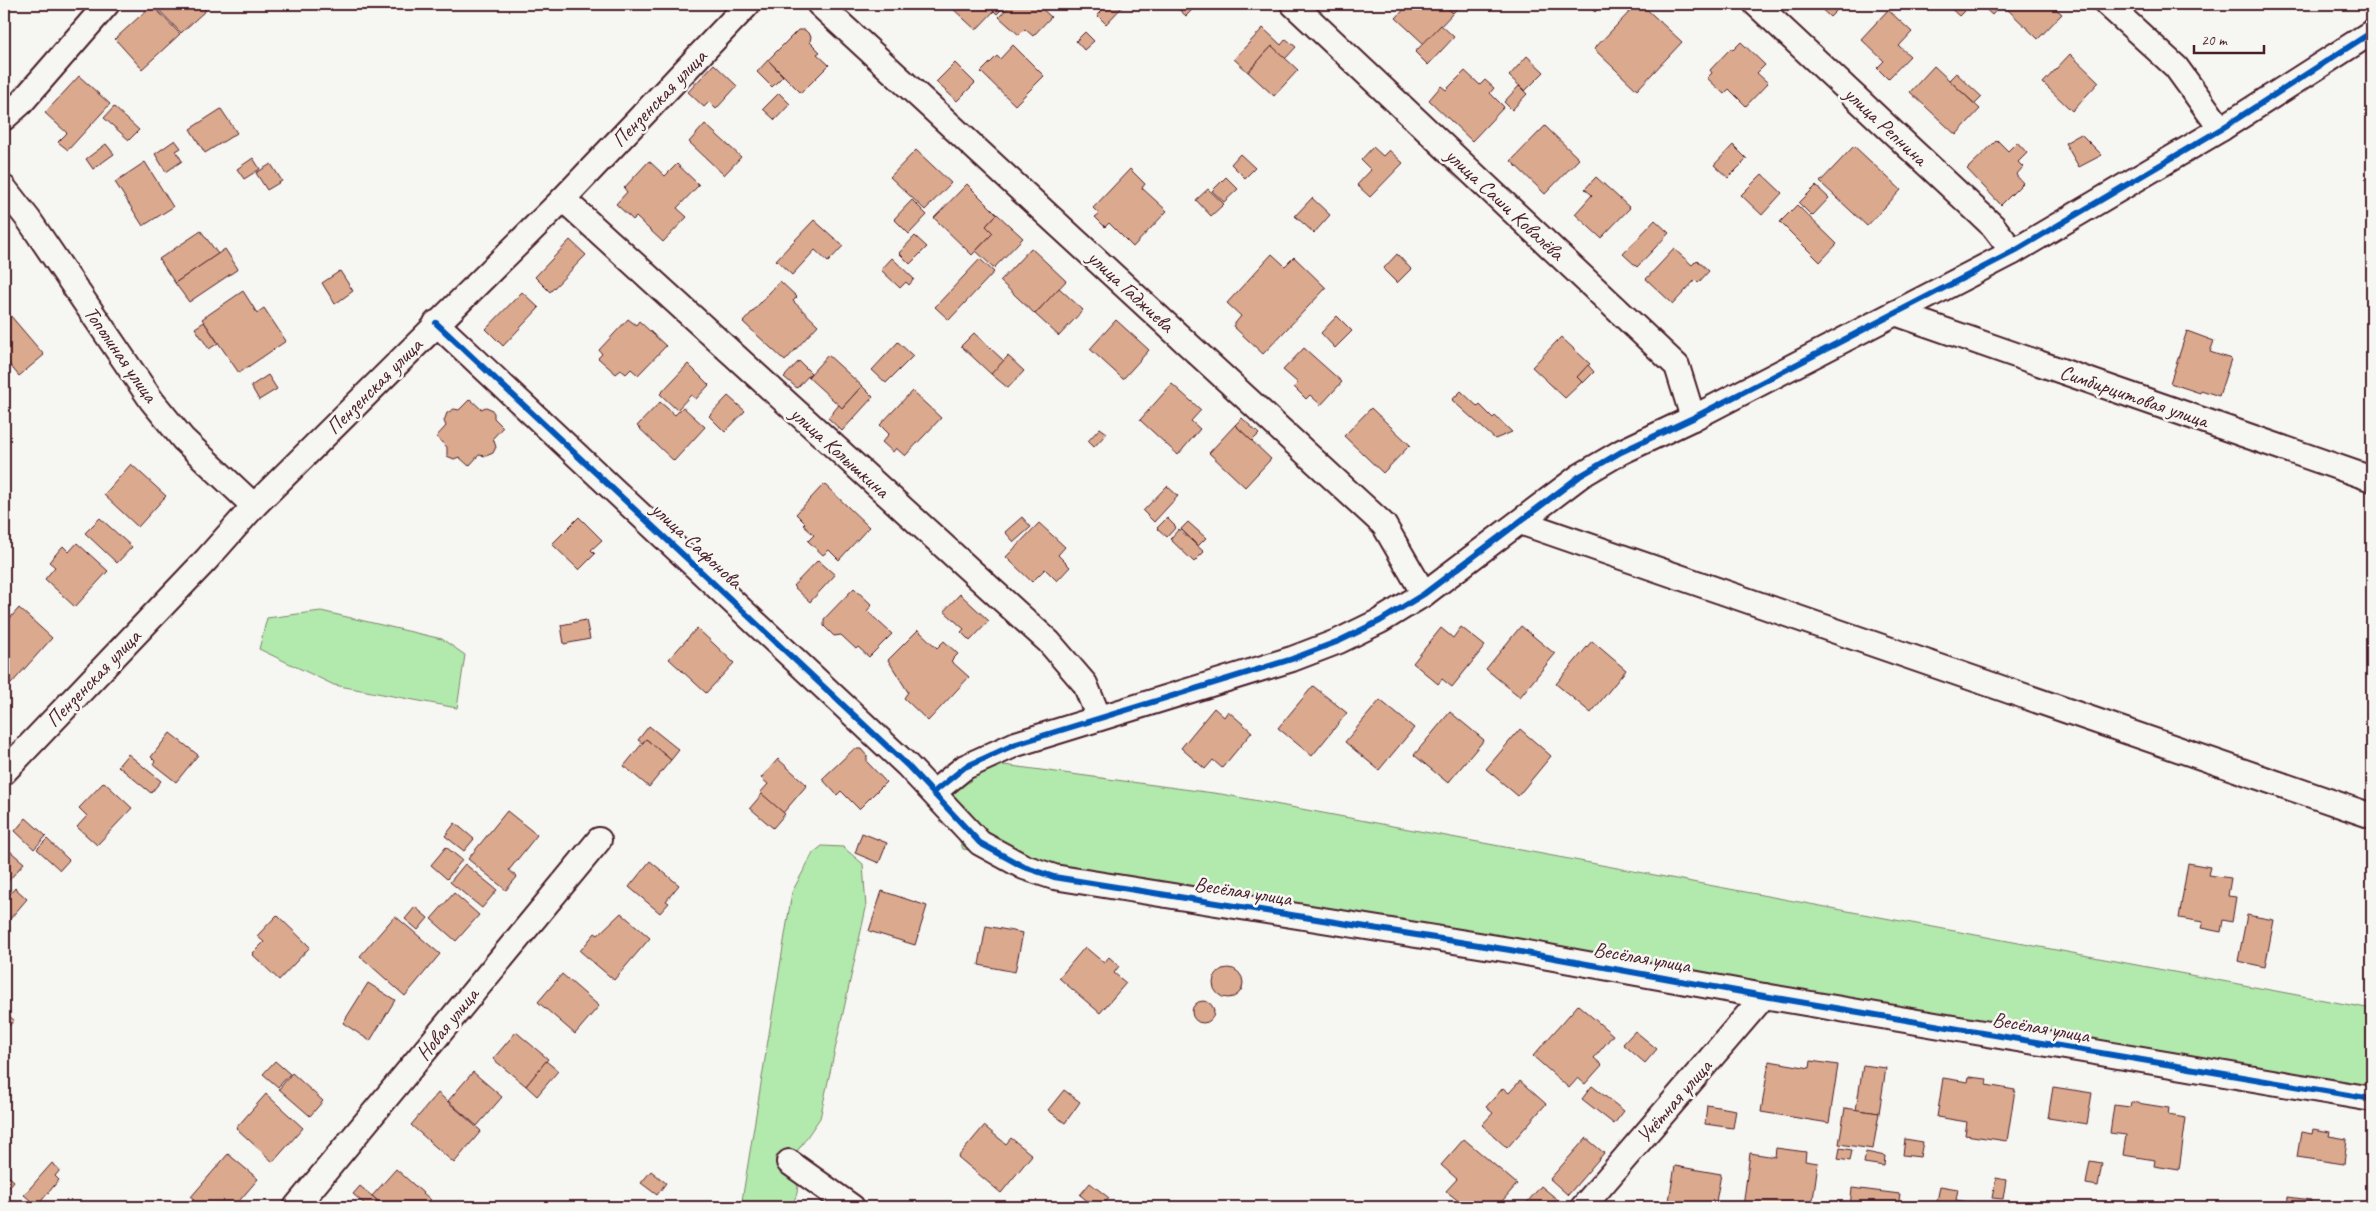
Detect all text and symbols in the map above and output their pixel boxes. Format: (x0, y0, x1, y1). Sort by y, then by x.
scale bar (2194, 22, 2264, 54)
text: 20 m (2201, 31, 2228, 50)
street label: Пензенская улица (606, 42, 713, 152)
street label: улица Репнина (1838, 80, 1935, 173)
street label: улица Саши Ковалёва (1439, 141, 1571, 267)
street label: улица Гаджиева (1081, 243, 1181, 339)
street label: Тополиная улица (78, 301, 164, 408)
street label: Пензенская улица (320, 331, 429, 440)
street label: Симбирцитовая улица (2056, 358, 2214, 434)
street label: улица Колышкина (784, 399, 896, 504)
street label: улица Сафонова (644, 495, 749, 595)
street label: Пензенская улица (40, 622, 147, 732)
street label: Весёлая улица (1193, 870, 1295, 912)
street label: Весёлая улица (1591, 936, 1694, 979)
street label: Новая улица (410, 981, 486, 1066)
street label: Весёлая улица (1990, 1006, 2093, 1049)
street label: Учётная улица (1631, 1053, 1718, 1148)

